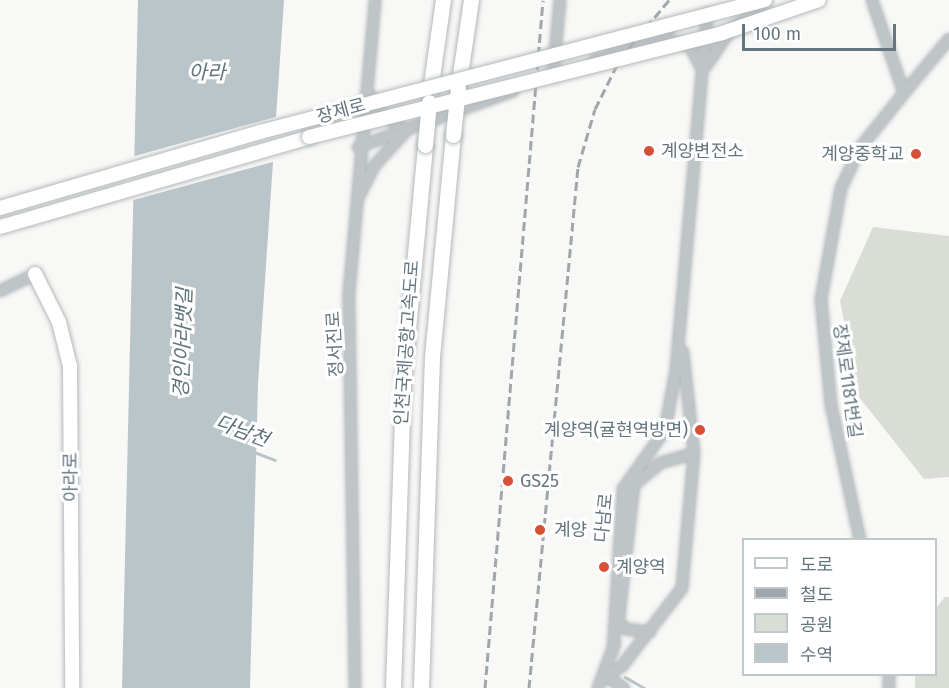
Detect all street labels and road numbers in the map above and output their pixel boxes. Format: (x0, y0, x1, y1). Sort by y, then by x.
street label: 장제로 (314, 94, 368, 128)
street label: 인천국제공항고속도로 (390, 260, 424, 426)
street label: 정서진로 (322, 310, 348, 378)
street label: 장제로1181번길 (828, 322, 866, 440)
street label: 아라로 (60, 452, 82, 502)
street label: 다남로 (591, 492, 617, 544)

